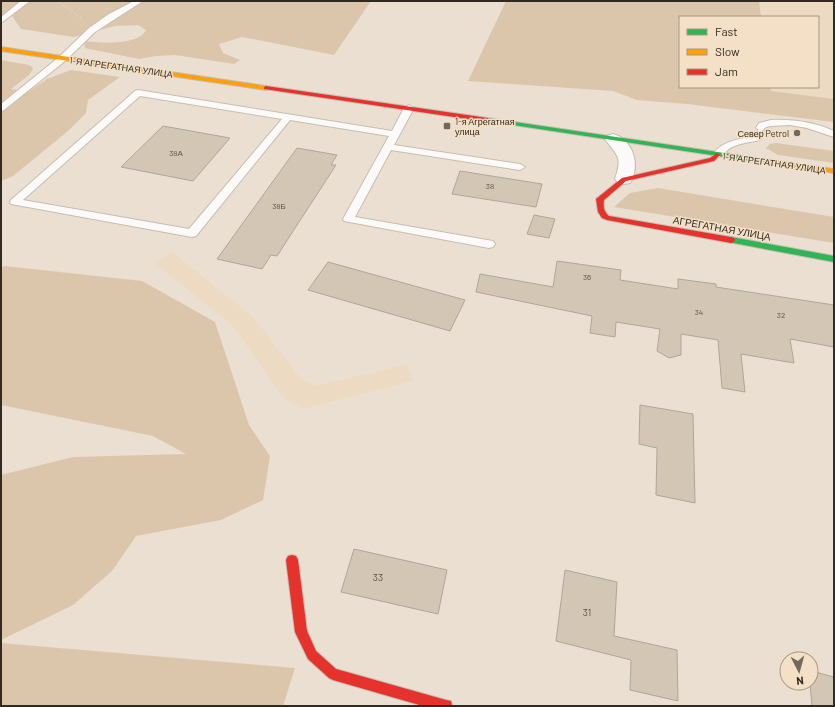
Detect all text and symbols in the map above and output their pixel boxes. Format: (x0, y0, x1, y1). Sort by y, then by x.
legend (679, 16, 819, 88)
text: Fast (715, 24, 738, 38)
text: Slow (715, 44, 740, 58)
street label: 1-Я АГРЕГАТНАЯ УЛИЦА (69, 54, 173, 80)
text: Jam (715, 64, 738, 78)
place label: 1-я Агрегатная улица (455, 116, 515, 137)
marker: 1-я Агрегатная улица (442, 121, 452, 131)
place label: Север Petrol (738, 128, 789, 139)
marker: Север Petrol (792, 128, 802, 138)
house number: 38А (169, 148, 183, 158)
street label: 1-Я АГРЕГАТНАЯ УЛИЦА (722, 150, 826, 176)
house number: 38 (486, 181, 494, 191)
house number: 38Б (272, 201, 286, 211)
street label: АГРЕГАТНАЯ УЛИЦА (672, 213, 772, 243)
house number: 36 (583, 272, 591, 282)
house number: 34 (695, 307, 703, 317)
house number: 32 (777, 310, 785, 320)
house number: 33 (373, 571, 383, 583)
house number: 31 (583, 606, 591, 618)
north arrow (779, 651, 819, 691)
text: N (796, 675, 804, 688)

